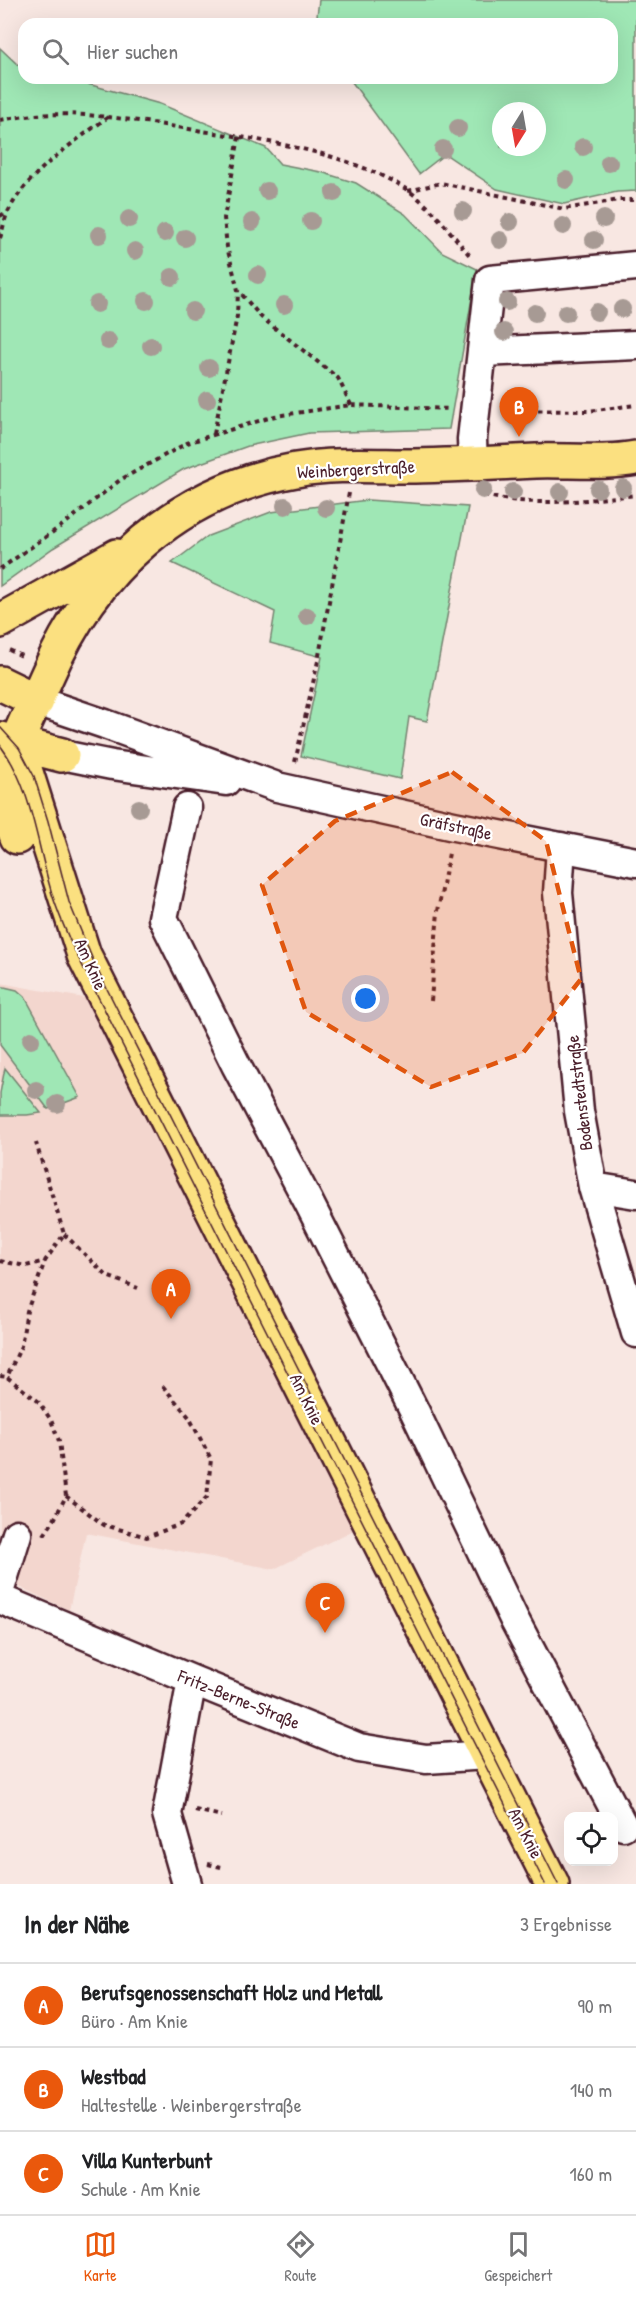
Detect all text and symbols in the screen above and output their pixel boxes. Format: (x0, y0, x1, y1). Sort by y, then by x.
search box (18, 18, 618, 84)
icon: search (39, 35, 72, 68)
text: Hier suchen (87, 36, 178, 66)
north arrow (492, 102, 546, 156)
pin: B (500, 388, 538, 437)
street label: Weinbergerstraße (297, 453, 415, 485)
street label: Gräfstraße (418, 806, 494, 846)
street label: Am Knie (69, 934, 113, 994)
your location (351, 984, 380, 1013)
street label: Bodenstedtstraße (560, 1034, 598, 1152)
pin: A (152, 1270, 190, 1319)
street label: Am Knie (284, 1369, 330, 1429)
pin: C (306, 1584, 344, 1633)
street label: Fritz-Berne-Straße (173, 1663, 304, 1735)
street label: Am Knie (503, 1803, 549, 1863)
map controls (564, 1812, 618, 1866)
button: locate (564, 1812, 618, 1866)
text: In der Nähe (24, 1906, 130, 1941)
text: 3 Ergebnisse (520, 1910, 612, 1937)
text: Berufsgenossenschaft Holz und Metall (81, 1977, 382, 2007)
text: A (39, 1992, 48, 2019)
text: 90 m (578, 1992, 612, 2019)
text: Büro · Am Knie (81, 2007, 188, 2034)
text: Westbad (81, 2061, 146, 2091)
text: B (38, 2076, 49, 2103)
text: 140 m (570, 2076, 612, 2103)
text: Haltestelle · Weinbergerstraße (81, 2091, 302, 2118)
text: Villa Kunterbunt (81, 2145, 212, 2175)
text: C (38, 2160, 49, 2187)
text: 160 m (570, 2160, 612, 2187)
text: Schule · Am Knie (81, 2175, 201, 2202)
tab: Karte (84, 2228, 117, 2286)
tab: Route (284, 2228, 317, 2286)
tab: Gespeichert (484, 2228, 552, 2286)

